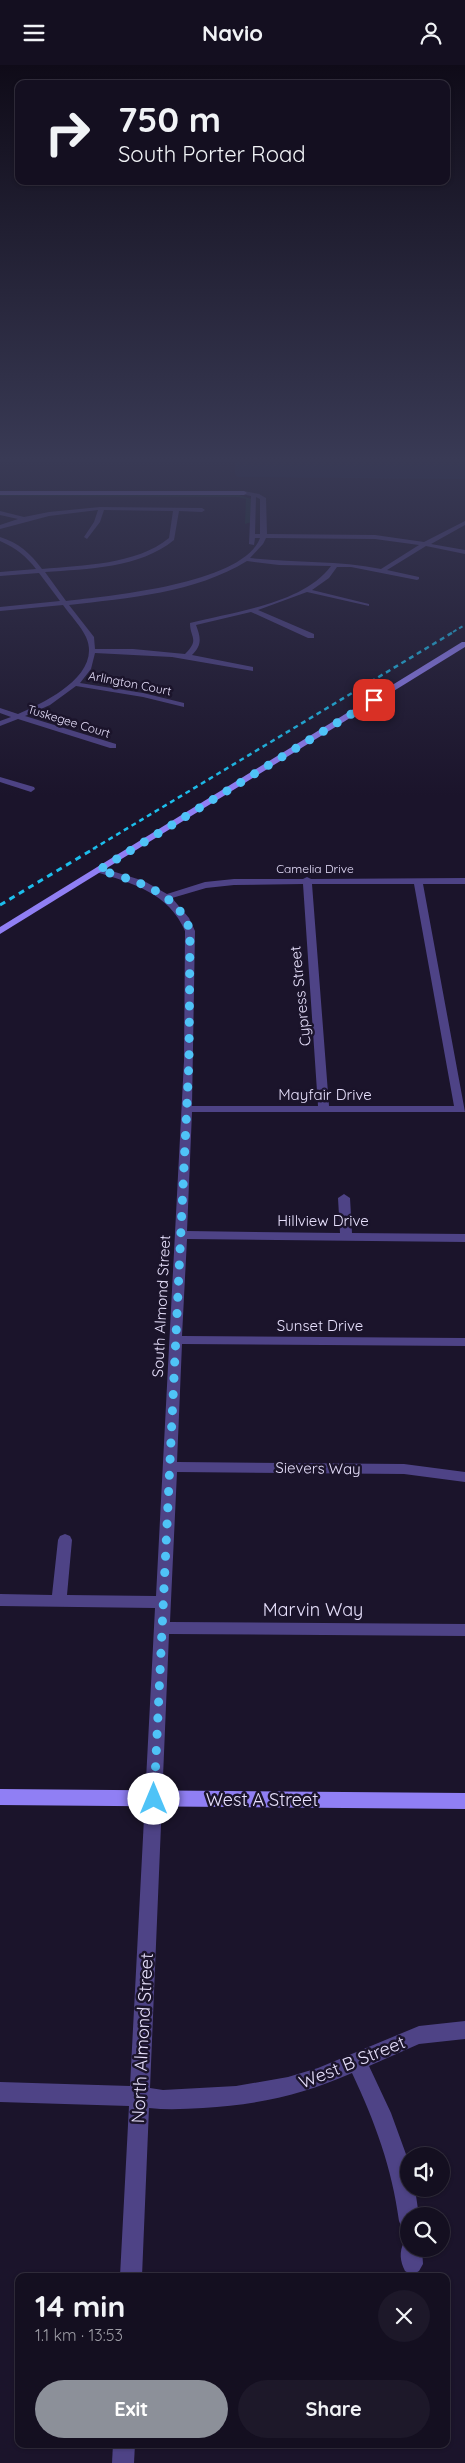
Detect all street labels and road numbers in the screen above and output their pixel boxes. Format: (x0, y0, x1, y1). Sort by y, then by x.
street label: Arlington Court (87, 668, 173, 698)
street label: Tuskegee Court (26, 701, 112, 741)
street label: Camelia Drive (276, 861, 354, 876)
street label: Cypress Street (285, 945, 315, 1047)
street label: Mayfair Drive (278, 1085, 372, 1104)
street label: Hillview Drive (277, 1211, 369, 1230)
street label: South Almond Street (148, 1234, 174, 1378)
street label: Sunset Drive (277, 1316, 363, 1335)
street label: Sievers Way (275, 1458, 361, 1478)
street label: Marvin Way (263, 1598, 363, 1621)
street label: West A Street (206, 1788, 318, 1811)
street label: North Almond Street (126, 1952, 158, 2124)
street label: West B Street (296, 2030, 408, 2094)

